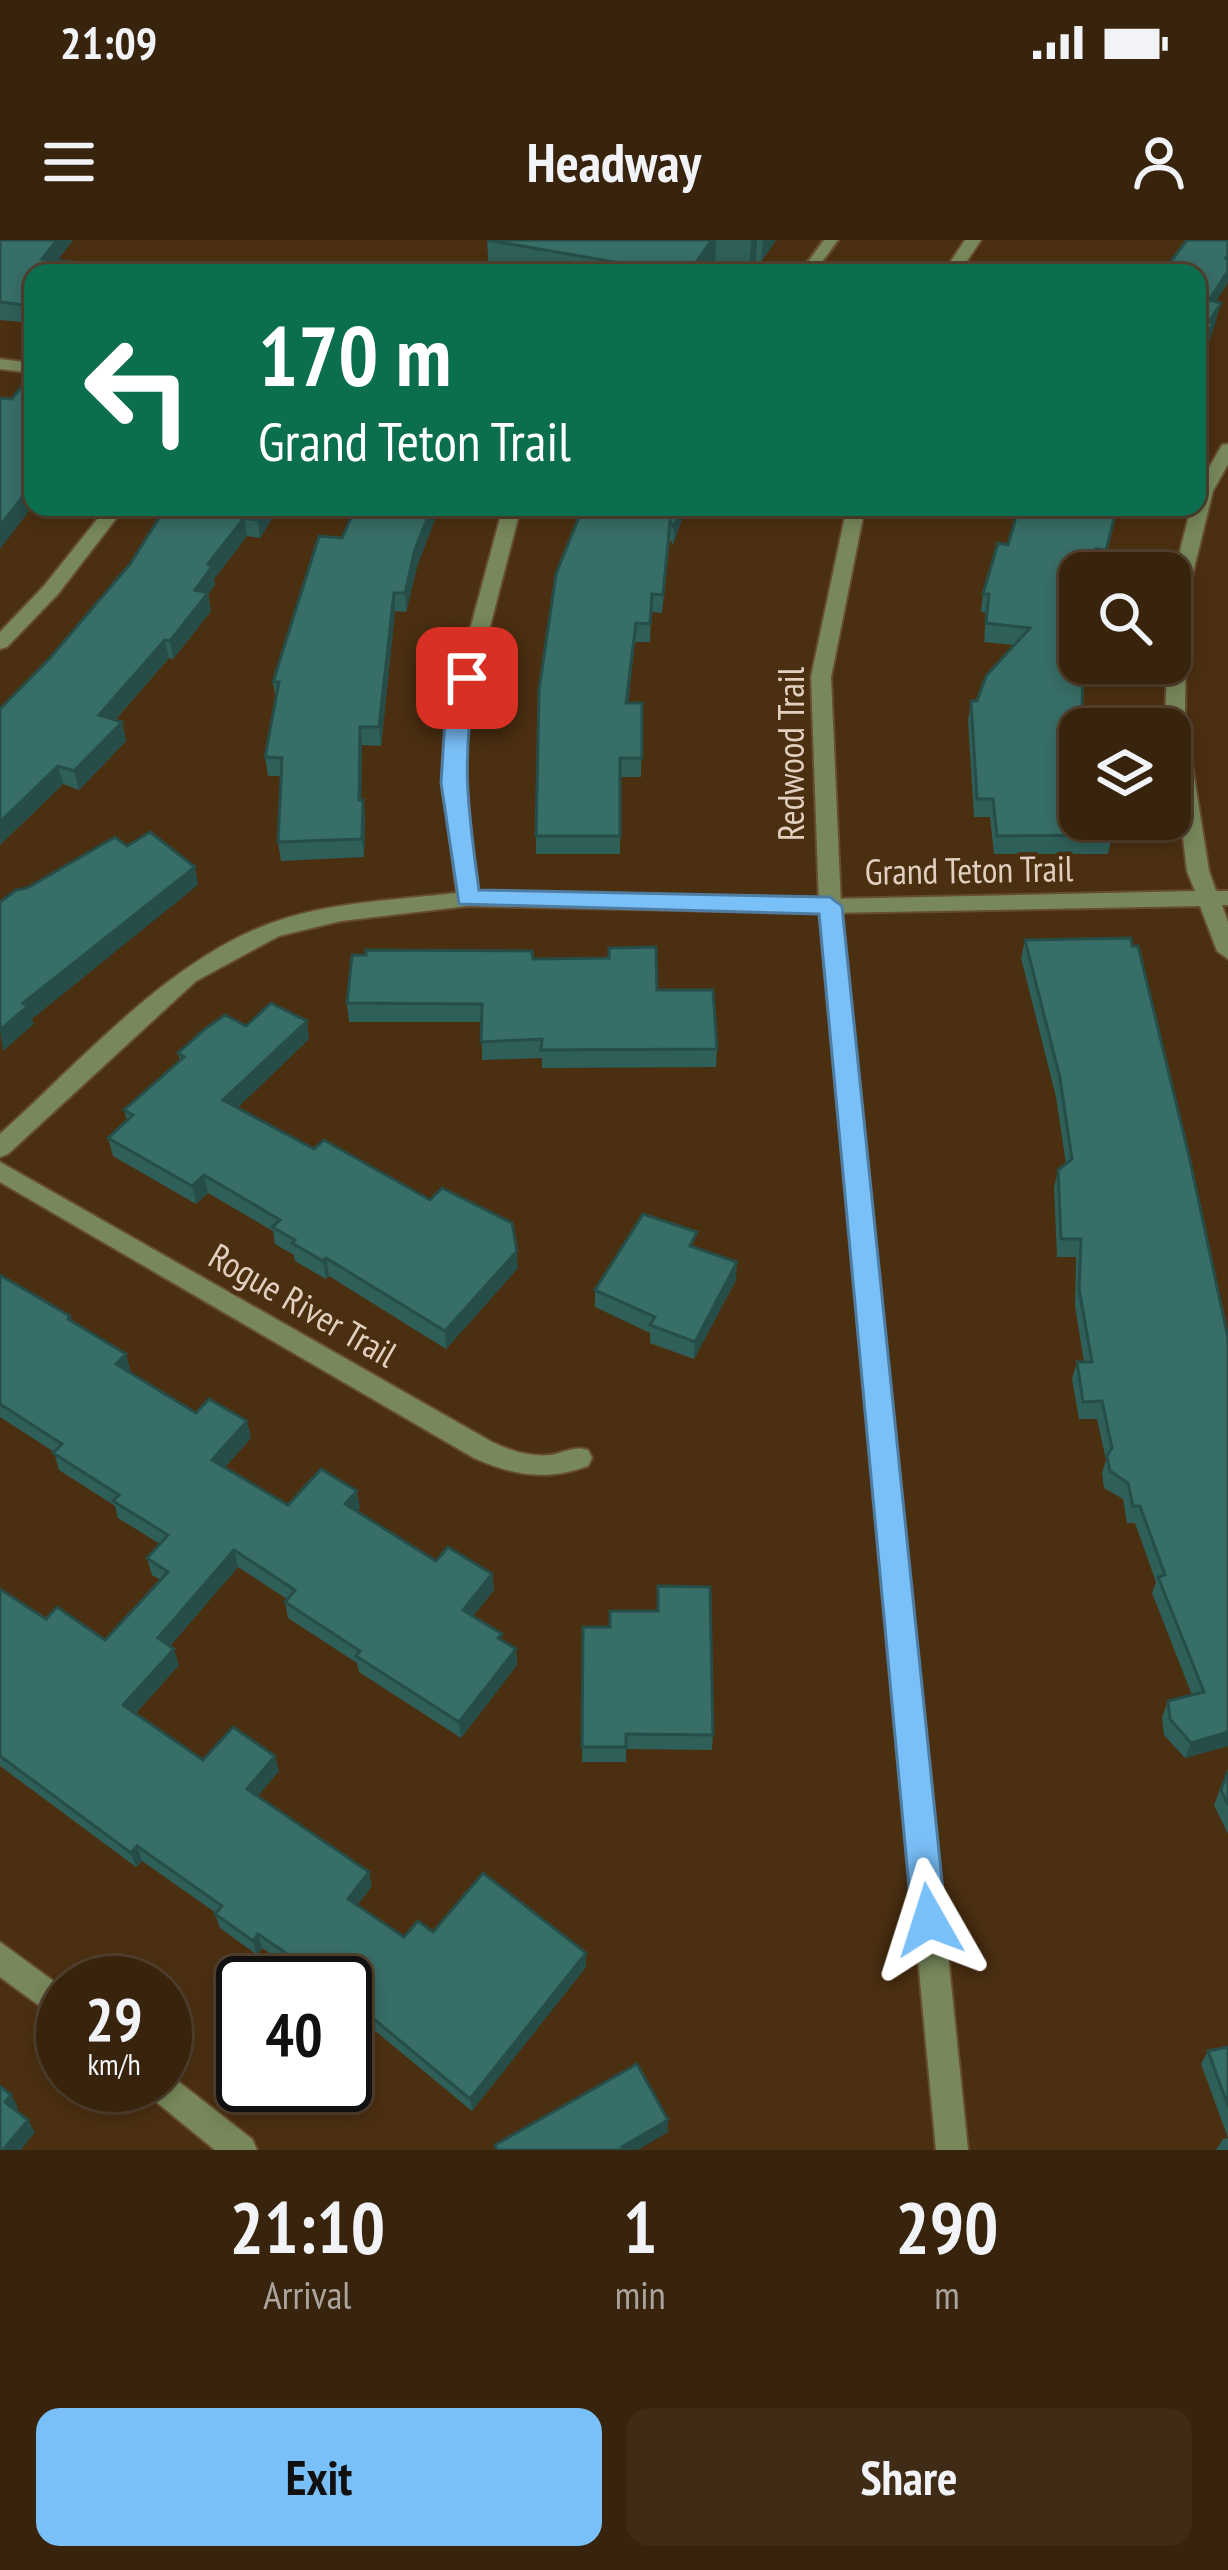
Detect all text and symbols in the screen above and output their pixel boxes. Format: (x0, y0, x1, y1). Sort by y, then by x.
text: 21:09 (60, 13, 157, 71)
text: Headway (527, 127, 701, 197)
icon: menu (36, 129, 102, 195)
icon: person (1126, 129, 1192, 195)
text: 170 m (258, 300, 451, 409)
icon: left (60, 312, 216, 468)
text: Grand Teton Trail (258, 406, 571, 476)
map controls (1059, 552, 1191, 840)
button: search (1059, 552, 1191, 684)
pin (416, 627, 518, 729)
icon: arrive (434, 645, 500, 711)
street label: Redwood Trail (767, 666, 814, 841)
button: layers (1059, 708, 1191, 840)
street label: Grand Teton Trail (864, 844, 1074, 895)
street label: Rogue River Trail (201, 1232, 406, 1377)
position arrow (866, 1857, 992, 1983)
speed limit sign: 40 (216, 1956, 372, 2112)
text: 29 (85, 1980, 143, 2058)
text: km/h (87, 2044, 141, 2083)
text: 21:10 (230, 2180, 385, 2273)
text: 1 (623, 2180, 657, 2273)
text: 290 (895, 2180, 998, 2273)
text: Arrival (263, 2269, 351, 2320)
text: min (615, 2269, 666, 2320)
text: m (934, 2269, 960, 2320)
button: Exit (36, 2408, 602, 2546)
button: Share (626, 2408, 1192, 2546)

